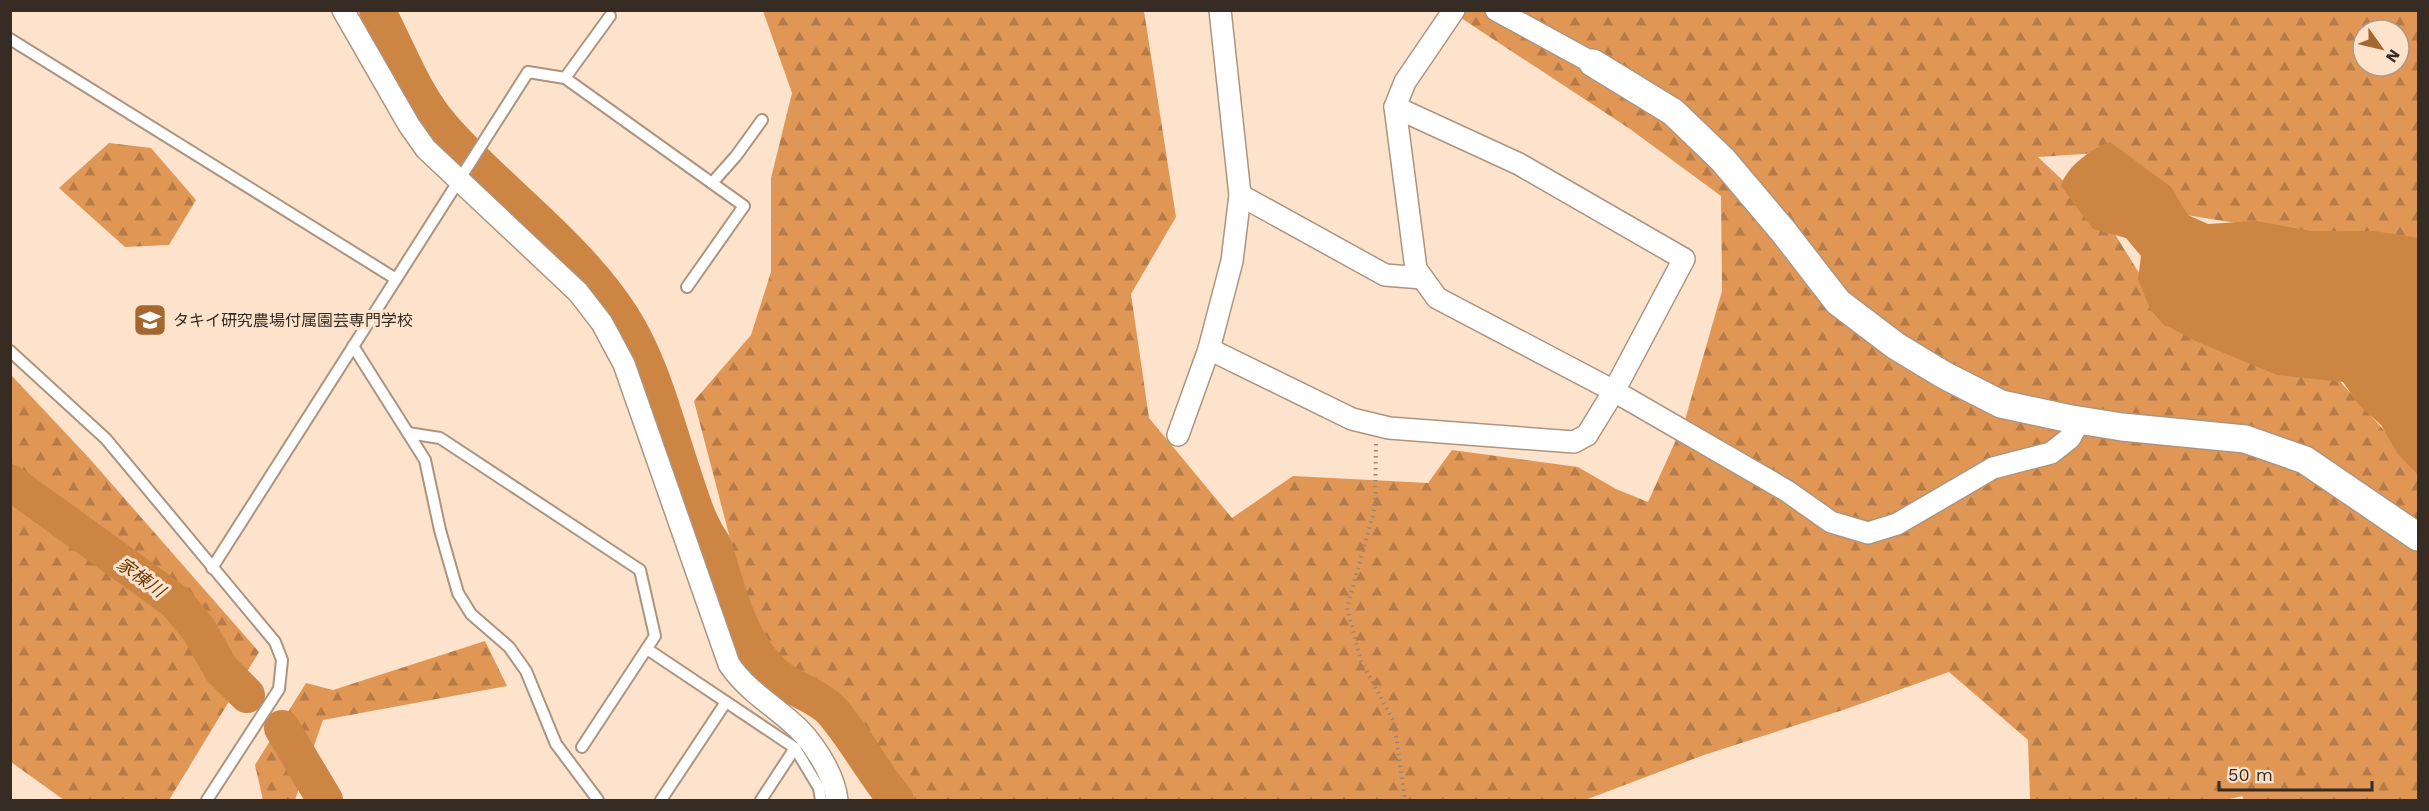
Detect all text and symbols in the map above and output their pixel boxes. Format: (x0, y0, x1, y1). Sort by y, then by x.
north arrow (2351, 18, 2411, 78)
text: N (2382, 46, 2404, 66)
school or university icon: タキイ研究農場付属園芸専門学校 (132, 302, 168, 338)
place label: タキイ研究農場付属園芸専門学校 (173, 311, 413, 330)
water label: 家棟川 (113, 553, 171, 603)
scale bar (2219, 754, 2372, 792)
text: 50 m (2228, 764, 2273, 785)

